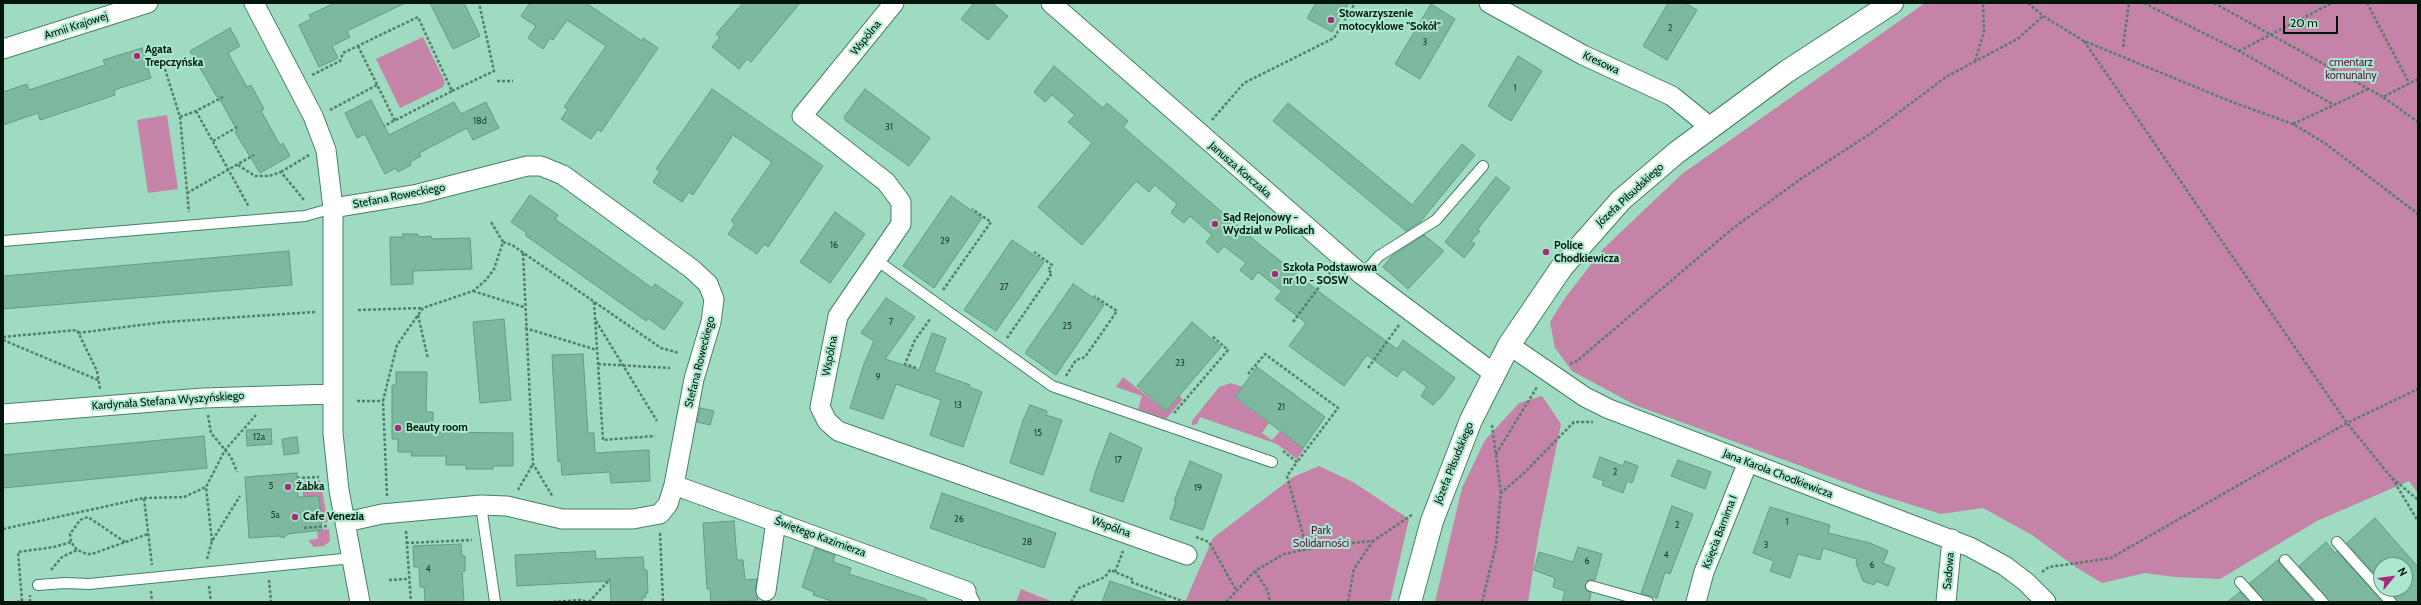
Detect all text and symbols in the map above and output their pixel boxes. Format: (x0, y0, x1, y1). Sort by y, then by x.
place label: Stowarzyszenie motocyklowe "Sokół" (1339, 7, 1441, 33)
scale bar (2285, 8, 2340, 34)
street label: Armii Krajowej (43, 10, 109, 42)
marker: Stowarzyszenie motocyklowe "Sokół" (1326, 15, 1336, 25)
text: 20 m (2290, 15, 2318, 30)
street label: Wspólna (848, 18, 884, 58)
house number: 2 (1668, 23, 1672, 33)
house number: 3 (1423, 37, 1427, 47)
place label: Agata Trepczyńska (145, 43, 203, 69)
street label: Kresowa (1581, 49, 1621, 77)
marker: Agata Trepczyńska (132, 51, 142, 61)
park label: cmentarz komunalny (2325, 56, 2377, 82)
house number: 1 (1514, 83, 1516, 93)
house number: 18d (473, 116, 487, 126)
house number: 31 (885, 122, 893, 132)
street label: Janusza Korczaka (1206, 139, 1274, 201)
street label: Józefa Piłsudskiego (1594, 160, 1666, 230)
street label: Stefana Roweckiego (352, 181, 446, 211)
place label: Sąd Rejonowy - Wydział w Policach (1223, 211, 1314, 237)
marker: Sąd Rejonowy - Wydział w Policach (1210, 219, 1220, 229)
house number: 29 (940, 236, 950, 246)
place label: Police Chodkiewicza (1554, 239, 1619, 265)
house number: 16 (830, 240, 838, 250)
marker: Police Chodkiewicza (1541, 247, 1551, 257)
place label: Szkoła Podstawowa nr 10 - SOSW (1283, 261, 1377, 287)
marker: Szkoła Podstawowa nr 10 - SOSW (1270, 269, 1280, 279)
house number: 27 (999, 282, 1009, 292)
street label: Stefana Roweckiego (682, 315, 718, 409)
house number: 7 (889, 317, 893, 327)
house number: 25 (1062, 321, 1072, 331)
street label: Wspólna (820, 335, 840, 377)
house number: 23 (1175, 358, 1185, 368)
house number: 9 (875, 372, 881, 382)
street label: Kardynała Stefana Wyszyńskiego (91, 389, 245, 413)
house number: 13 (954, 400, 962, 410)
house number: 21 (1277, 402, 1285, 412)
street label: Józefa Piłsudskiego (1432, 420, 1476, 506)
place label: Beauty room (406, 421, 468, 435)
marker: Beauty room (393, 423, 403, 433)
house number: 15 (1034, 428, 1042, 438)
house number: 12a (253, 432, 265, 442)
street label: Jana Karola Chodkiewicza (1721, 447, 1835, 501)
house number: 17 (1114, 455, 1122, 465)
house number: 2 (1613, 467, 1617, 477)
place label: Żabka (296, 480, 325, 494)
house number: 5 (269, 481, 273, 491)
marker: Żabka (283, 482, 293, 492)
house number: 19 (1194, 483, 1202, 493)
street label: Księcia Barnima I (1700, 493, 1740, 571)
house number: 5a (270, 510, 280, 520)
place label: Cafe Venezia (303, 510, 364, 524)
marker: Cafe Venezia (290, 512, 300, 522)
street label: Świętego Kazimierza (773, 514, 867, 560)
house number: 26 (954, 514, 964, 524)
street label: Wspólna (1090, 514, 1132, 540)
house number: 1 (1786, 517, 1788, 527)
house number: 2 (1675, 520, 1679, 530)
park label: Park Solidarności (1293, 524, 1349, 550)
house number: 28 (1022, 537, 1032, 547)
house number: 3 (1764, 540, 1768, 550)
house number: 4 (1663, 550, 1669, 560)
street label: Sadowa (1941, 552, 1957, 590)
house number: 6 (1584, 556, 1590, 566)
north arrow (2373, 557, 2413, 597)
house number: 6 (1869, 560, 1875, 570)
house number: 4 (425, 564, 431, 574)
text: N (2395, 565, 2411, 578)

